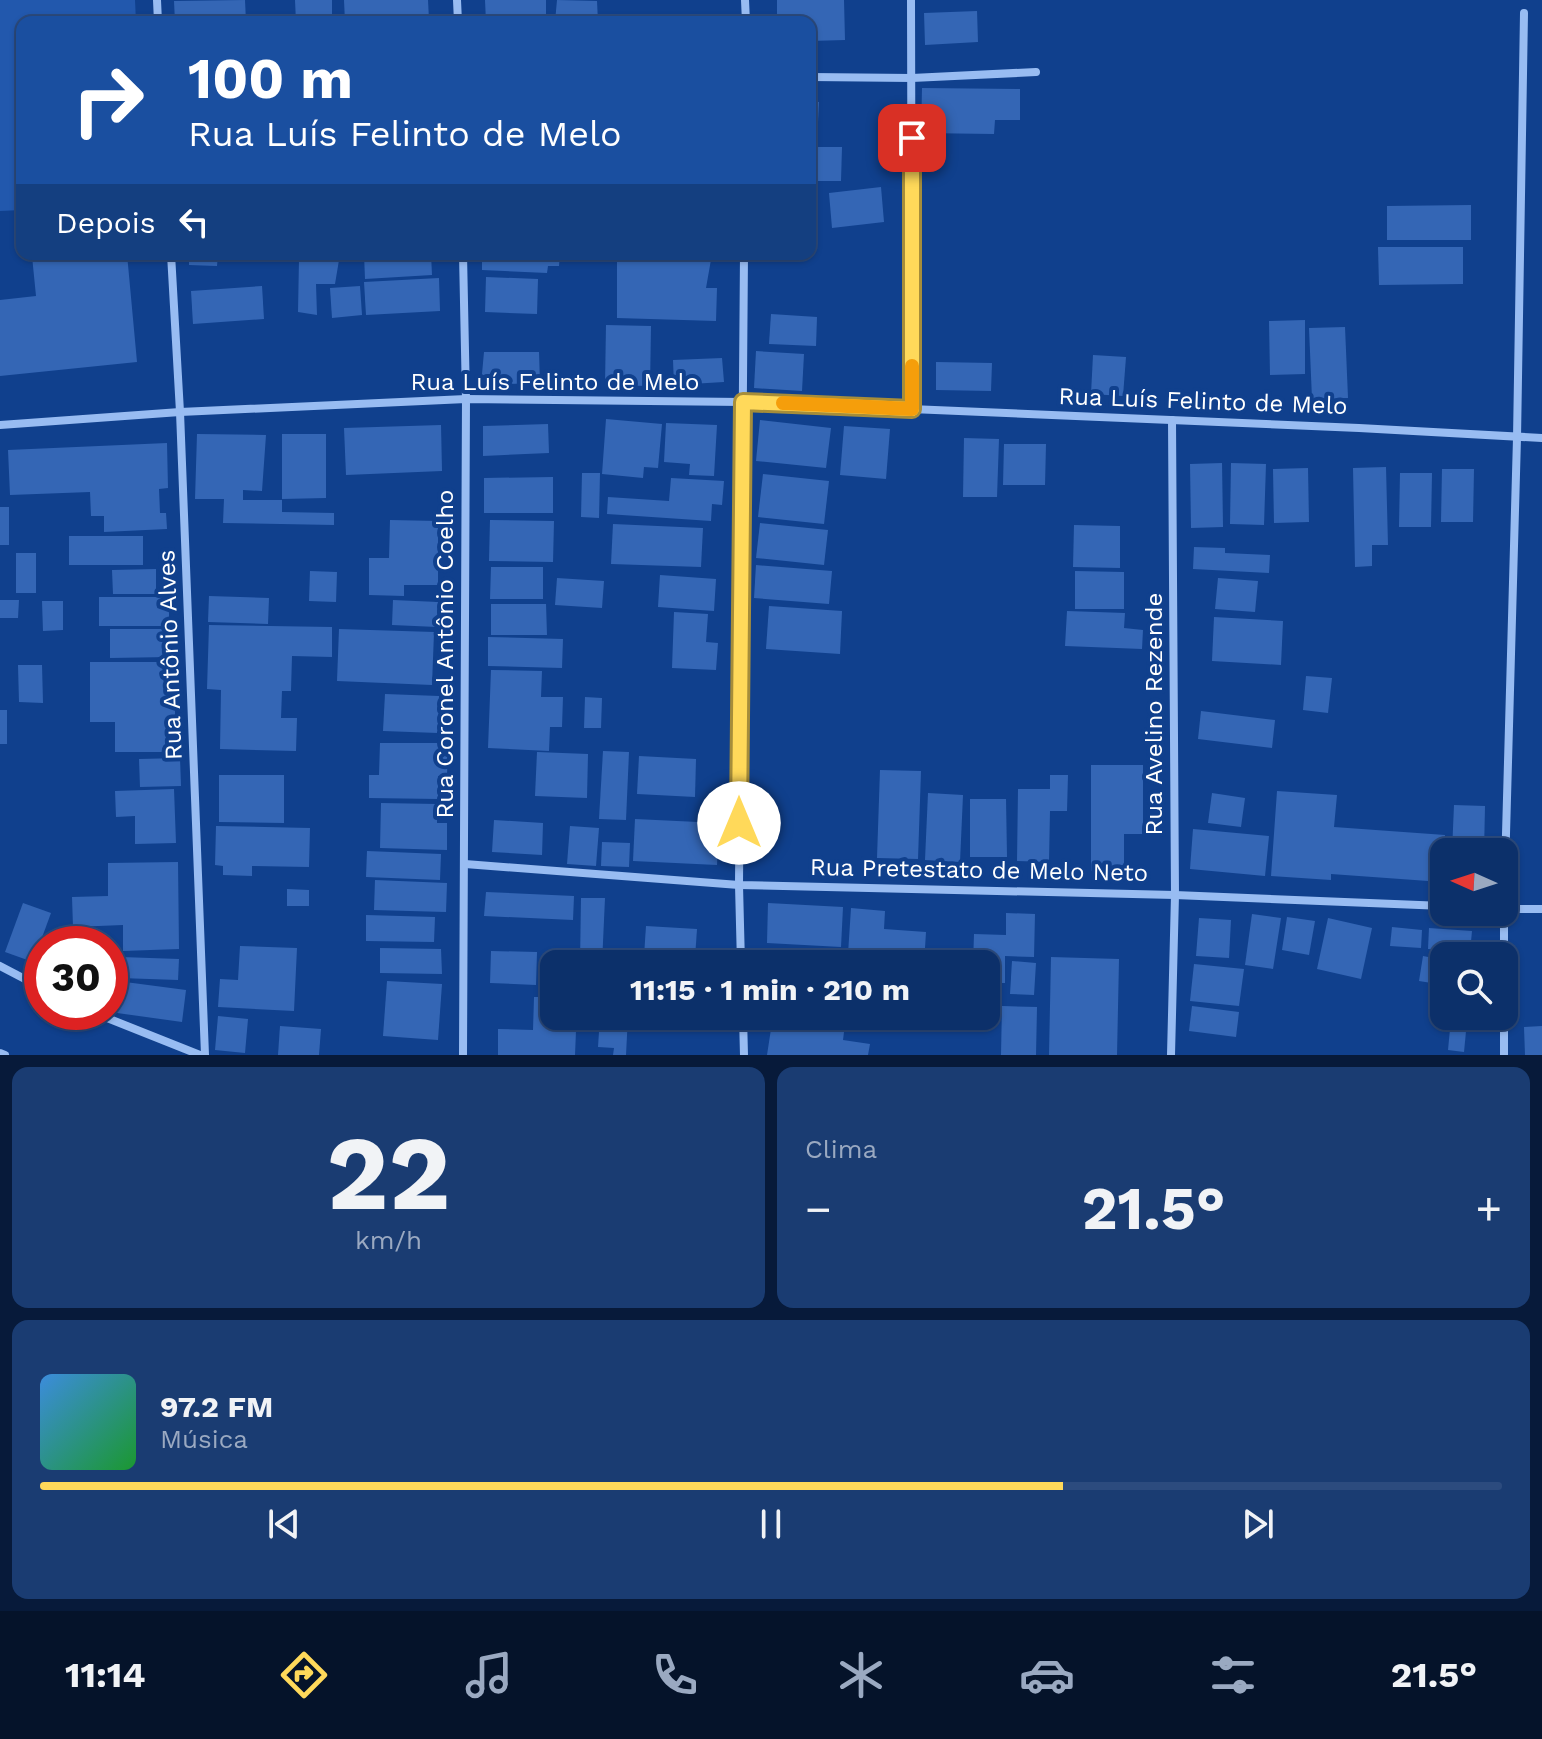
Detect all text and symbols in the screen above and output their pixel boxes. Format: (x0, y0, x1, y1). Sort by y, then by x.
text: 100 m (188, 46, 353, 112)
icon: right (56, 48, 160, 152)
pin (878, 104, 946, 172)
text: Rua Luís Felinto de Melo (188, 113, 622, 155)
icon: arrive (890, 116, 934, 160)
icon: left (172, 200, 216, 244)
text: Depois (56, 205, 156, 240)
street label: Rua Luís Felinto de Melo (410, 368, 700, 396)
street label: Rua Luís Felinto de Melo (1058, 382, 1348, 420)
street label: Rua Coronel Antônio Coelho (431, 490, 459, 818)
street label: Rua Antônio Alves (152, 549, 188, 761)
street label: Rua Avelino Rezende (1140, 593, 1168, 835)
position arrow (697, 781, 781, 865)
north arrow (1430, 838, 1518, 926)
map controls (1430, 838, 1518, 1030)
street label: Rua Pretestato de Melo Neto (810, 853, 1148, 887)
speed limit sign: 30 (24, 926, 128, 1030)
button: search (1430, 942, 1518, 1030)
text: 11:15 · 1 min · 210 m (630, 972, 910, 1007)
text: 22 (327, 1112, 450, 1234)
text: Clima (805, 1134, 877, 1164)
text: 21.5° (1082, 1173, 1225, 1244)
text: − (805, 1183, 832, 1235)
text: + (1475, 1183, 1502, 1235)
text: km/h (355, 1225, 422, 1255)
text: 97.2 FM (160, 1389, 273, 1424)
text: Música (160, 1424, 248, 1454)
icon: previous (262, 1502, 306, 1546)
icon: pause (749, 1502, 793, 1546)
icon: next (1236, 1502, 1280, 1546)
icon: directions (276, 1647, 332, 1703)
icon: music (461, 1647, 517, 1703)
icon: phone (647, 1647, 703, 1703)
icon: climate (833, 1647, 889, 1703)
icon: car (1019, 1647, 1075, 1703)
icon: filters (1205, 1647, 1261, 1703)
text: 11:14 (65, 1654, 146, 1696)
text: 21.5° (1391, 1654, 1477, 1696)

